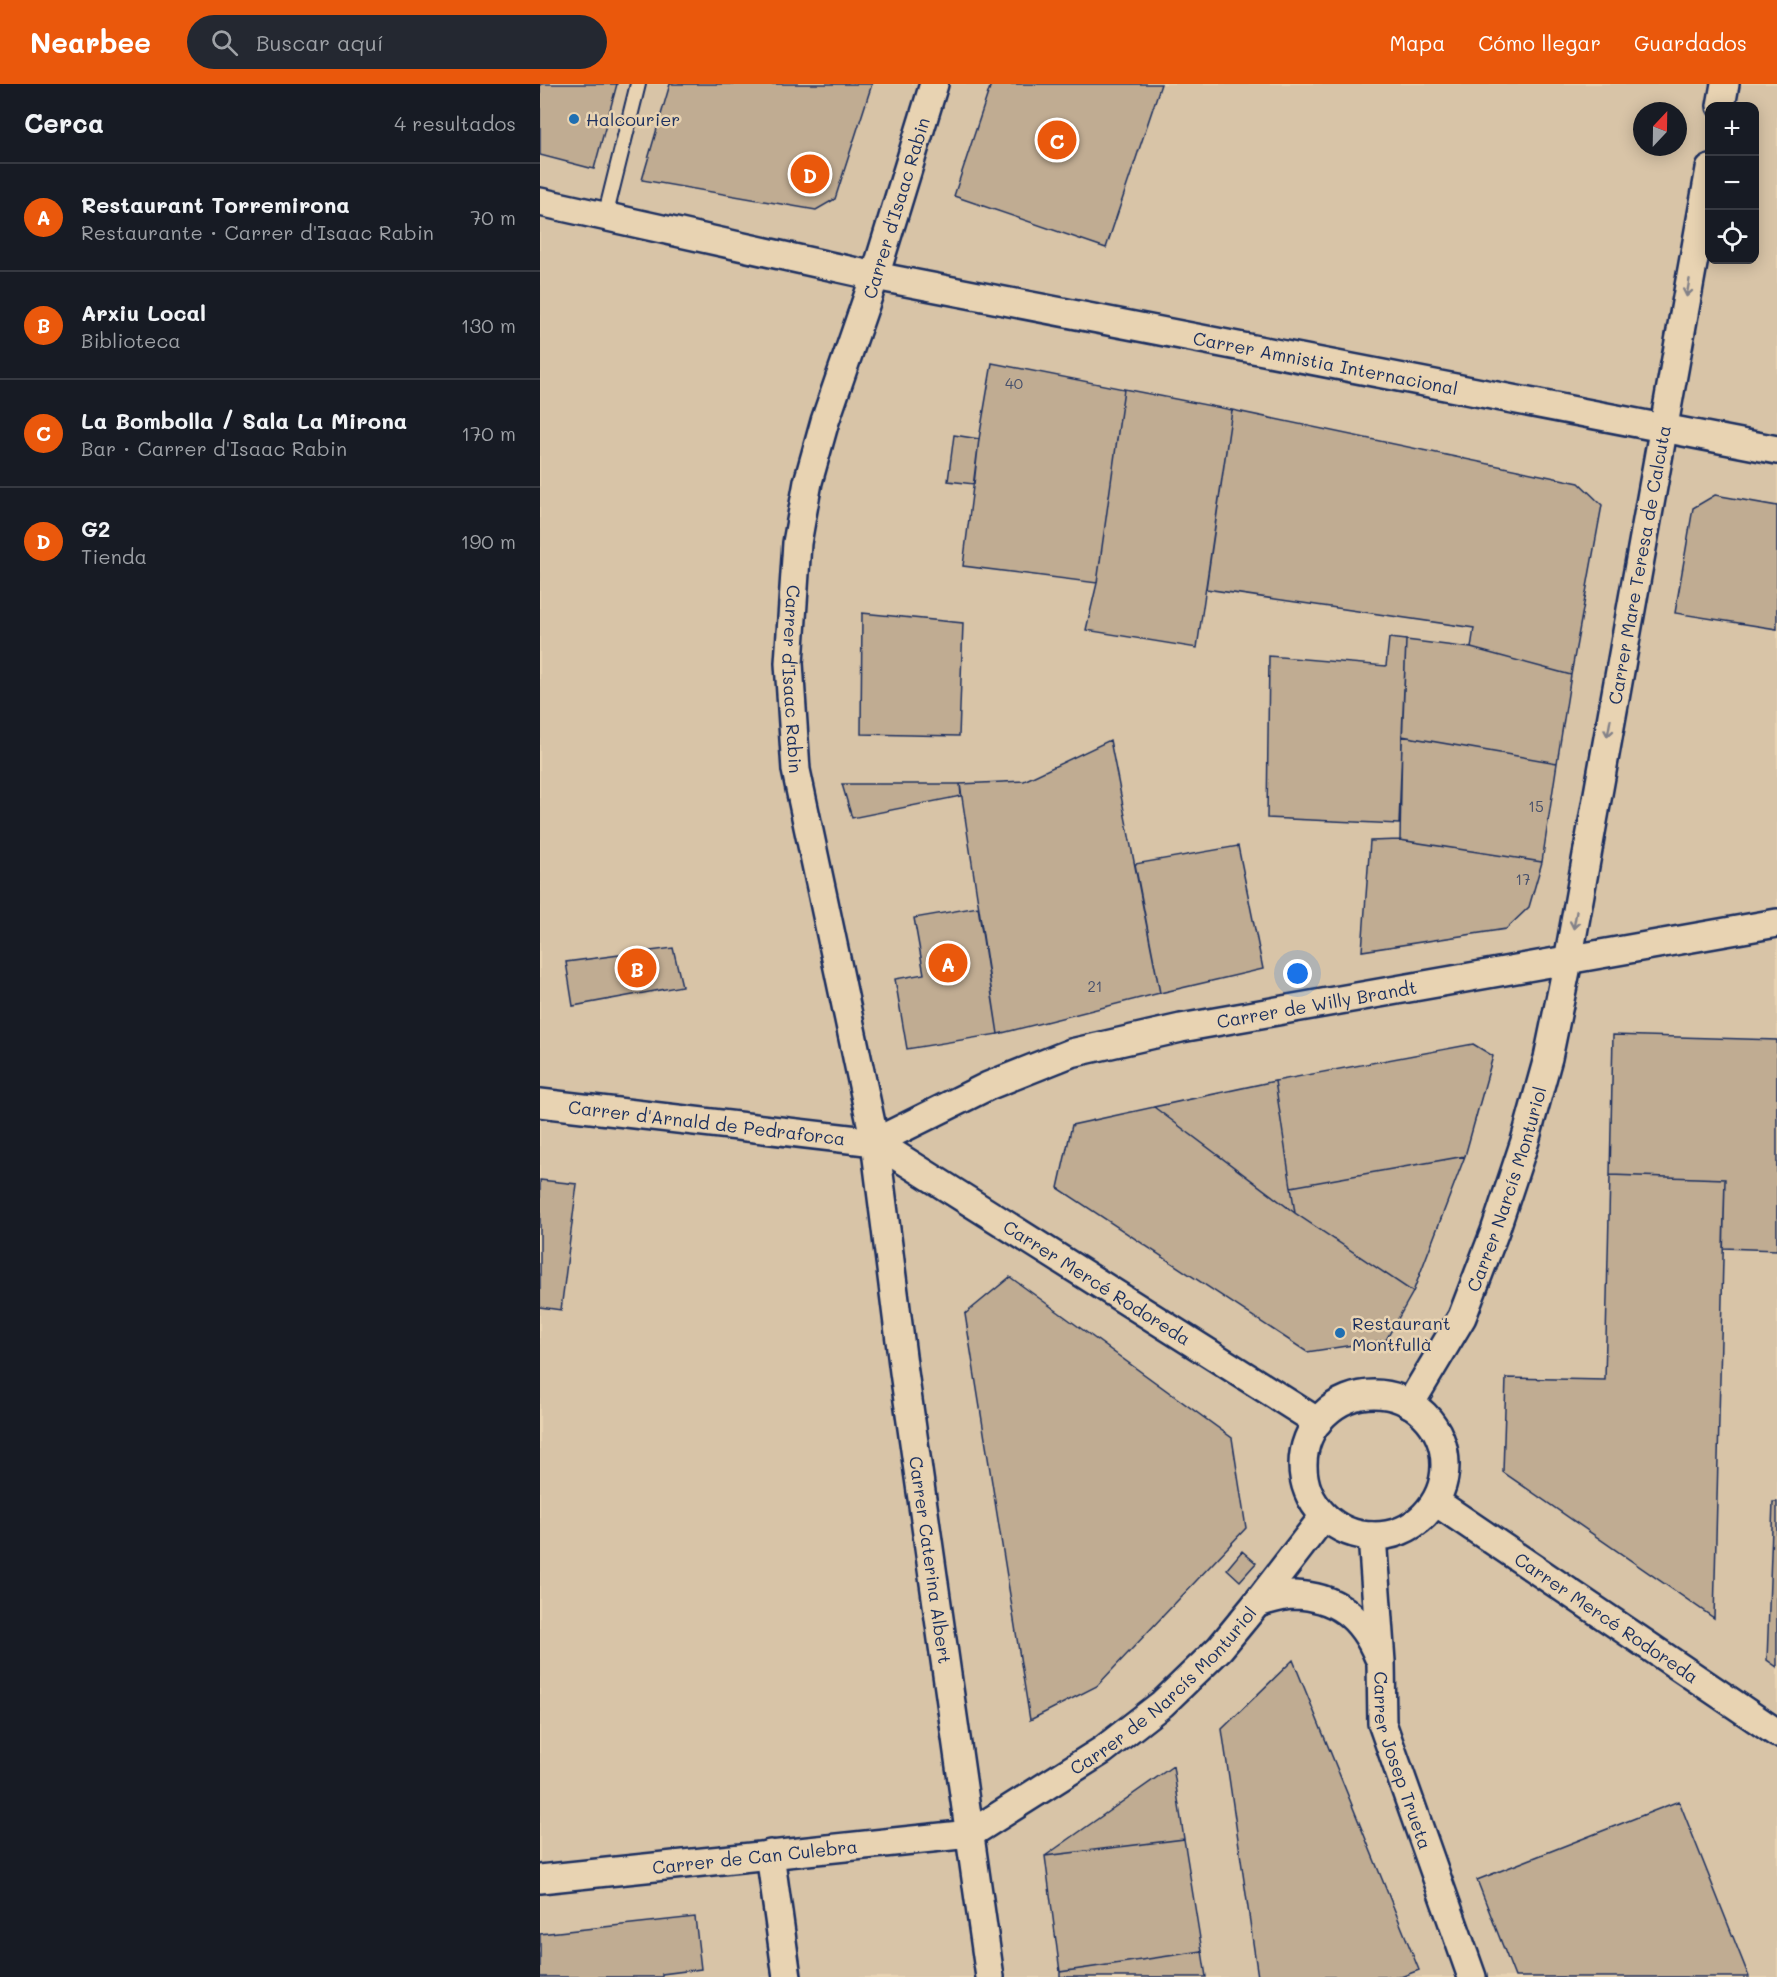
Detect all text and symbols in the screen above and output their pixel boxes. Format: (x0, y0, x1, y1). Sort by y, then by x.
search box (187, 15, 607, 69)
text: Nearbee (30, 24, 151, 60)
icon: search (208, 26, 241, 59)
text: Buscar aquí (256, 28, 384, 57)
text: Mapa (1389, 29, 1445, 56)
text: Cómo llegar (1478, 29, 1601, 56)
text: Guardados (1634, 29, 1747, 56)
north arrow (1633, 102, 1687, 156)
map controls (1705, 102, 1759, 264)
button: + (1705, 102, 1759, 156)
text: Cerca (24, 106, 104, 140)
place label: Halcourier (586, 107, 680, 131)
text: 4 resultados (394, 110, 516, 136)
marker: Halcourier (567, 112, 581, 126)
street label: Carrer d'Isaac Rabin (857, 114, 935, 302)
pin: C (1038, 118, 1076, 162)
pin: D (790, 152, 830, 196)
button: − (1705, 156, 1759, 210)
text: Restaurant Torremirona (81, 190, 350, 219)
text: A (37, 204, 50, 230)
text: 70 m (470, 204, 516, 230)
button: locate (1705, 210, 1759, 264)
text: Restaurante · Carrer d'Isaac Rabin (81, 219, 434, 245)
one-way arrow (1682, 278, 1693, 298)
text: Arxiu Local (81, 298, 206, 327)
text: B (37, 312, 50, 338)
text: 130 m (461, 312, 516, 338)
street label: Carrer Amnistia Internacional (1191, 326, 1460, 400)
text: Biblioteca (81, 327, 181, 353)
house number: 40 (1005, 373, 1023, 393)
text: La Bombolla / Sala La Mirona (81, 406, 407, 435)
text: C (36, 420, 51, 446)
text: 170 m (461, 420, 516, 446)
street label: Carrer Mare Teresa de Calcuta (1602, 423, 1676, 706)
text: Bar · Carrer d'Isaac Rabin (81, 435, 347, 461)
text: G2 (81, 514, 110, 543)
text: D (36, 528, 51, 554)
text: 190 m (461, 528, 516, 554)
text: Tienda (81, 543, 147, 569)
street label: Carrer d'Isaac Rabin (777, 584, 808, 774)
one-way arrow (1604, 718, 1615, 738)
house number: 15 (1528, 796, 1544, 816)
house number: 17 (1515, 869, 1531, 889)
one-way arrow (1570, 910, 1581, 930)
pin: A (928, 940, 968, 986)
pin: B (618, 946, 656, 990)
your location (1283, 959, 1312, 988)
street label: Carrer de Willy Brandt (1215, 975, 1419, 1034)
house number: 21 (1087, 976, 1103, 996)
street label: Carrer Narcís Monturiol (1461, 1084, 1552, 1295)
street label: Carrer d'Arnald de Pedraforca (567, 1094, 847, 1150)
street label: Carrer Mercé Rodoreda (999, 1214, 1195, 1351)
place label: Restaurant Montfullà (1352, 1311, 1451, 1356)
marker: Restaurant Montfullà (1333, 1326, 1347, 1340)
street label: Carrer Caterina Albert (904, 1455, 957, 1665)
street label: Carrer Mercé Rodoreda (1510, 1547, 1703, 1688)
street label: Carrer de Narcís Monturiol (1065, 1601, 1261, 1780)
street label: Carrer Josep Trueta (1369, 1671, 1438, 1852)
street label: Carrer de Can Culebra (651, 1834, 859, 1879)

